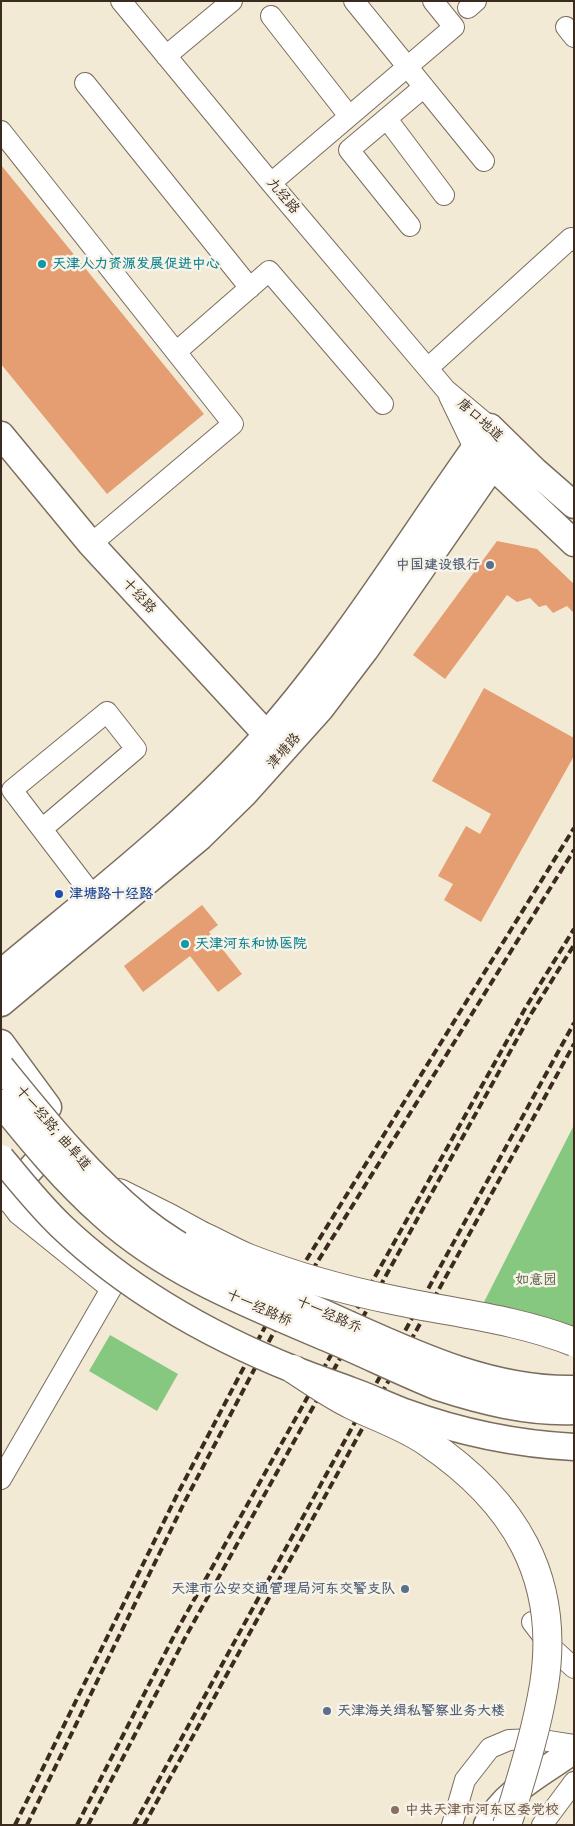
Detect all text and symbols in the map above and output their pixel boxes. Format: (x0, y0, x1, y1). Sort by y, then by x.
street label: 九经路 (263, 175, 303, 217)
place label: 天津人力资源发展促进中心 (52, 256, 220, 272)
marker: 天津人力资源发展促进中心 (36, 258, 48, 270)
street label: 唐口地道 (454, 395, 506, 445)
place label: 中国建设银行 (396, 557, 480, 573)
marker: 中国建设银行 (484, 559, 496, 571)
street label: 十经路 (119, 575, 159, 617)
street label: 津塘路 (264, 730, 304, 772)
place label: 津塘路十经路 (69, 886, 153, 902)
marker: 津塘路十经路 (53, 888, 65, 900)
place label: 天津河东和协医院 (195, 936, 307, 952)
marker: 天津河东和协医院 (179, 938, 191, 950)
street label: 十一经路; 曲阜道 (12, 1082, 94, 1174)
park label: 如意园 (515, 1272, 557, 1288)
street label: 十一经路桥 (224, 1286, 294, 1330)
street label: 十一经路乔 (294, 1293, 364, 1337)
place label: 天津市公安交通管理局河东交警支队 (171, 1581, 395, 1597)
marker: 天津市公安交通管理局河东交警支队 (399, 1583, 411, 1595)
place label: 天津海关缉私警察业务大楼 (337, 1703, 505, 1719)
marker: 天津海关缉私警察业务大楼 (321, 1705, 333, 1717)
place label: 中共天津市河东区委党校 (405, 1802, 559, 1818)
marker: 中共天津市河东区委党校 (389, 1804, 401, 1816)

